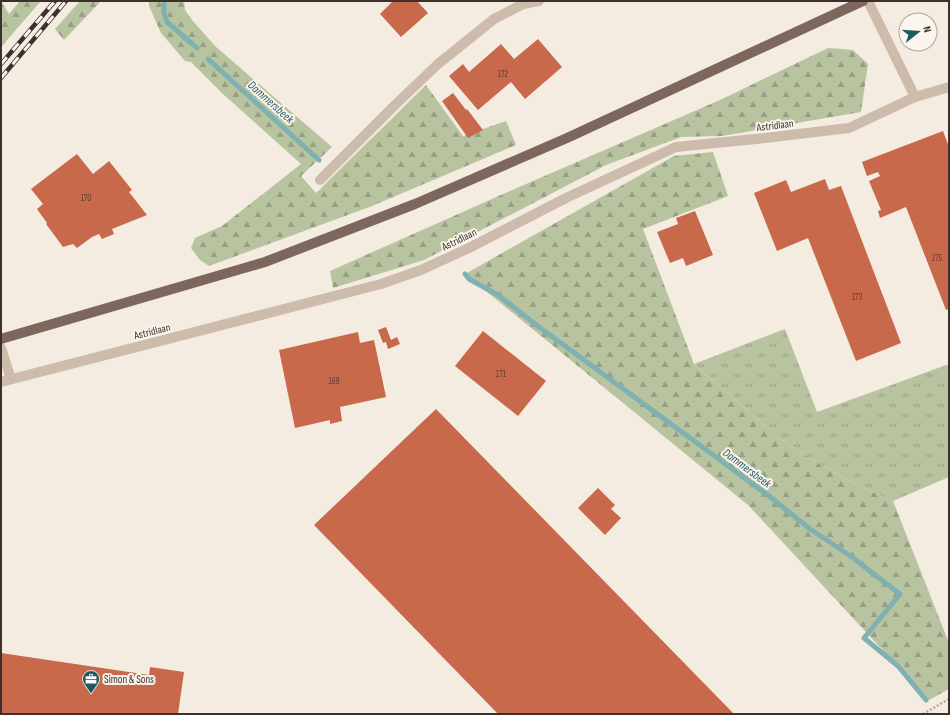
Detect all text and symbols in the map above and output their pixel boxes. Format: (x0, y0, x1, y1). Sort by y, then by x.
north arrow (898, 12, 938, 52)
text: N (920, 25, 934, 34)
house number: 172 (498, 69, 509, 80)
water label: Dammersbeek (245, 78, 297, 127)
street label: Astridlaan (755, 117, 795, 134)
house number: 170 (81, 193, 91, 204)
street label: Astridlaan (439, 225, 479, 254)
house number: 175 (932, 253, 943, 264)
house number: 173 (852, 292, 862, 303)
street label: Astridlaan (132, 321, 172, 343)
house number: 171 (496, 369, 507, 380)
house number: 169 (328, 376, 340, 387)
water label: Dammersbeek (720, 445, 774, 492)
office icon: Simon & Sons (81, 669, 101, 694)
place label: Simon & Sons (104, 673, 154, 686)

